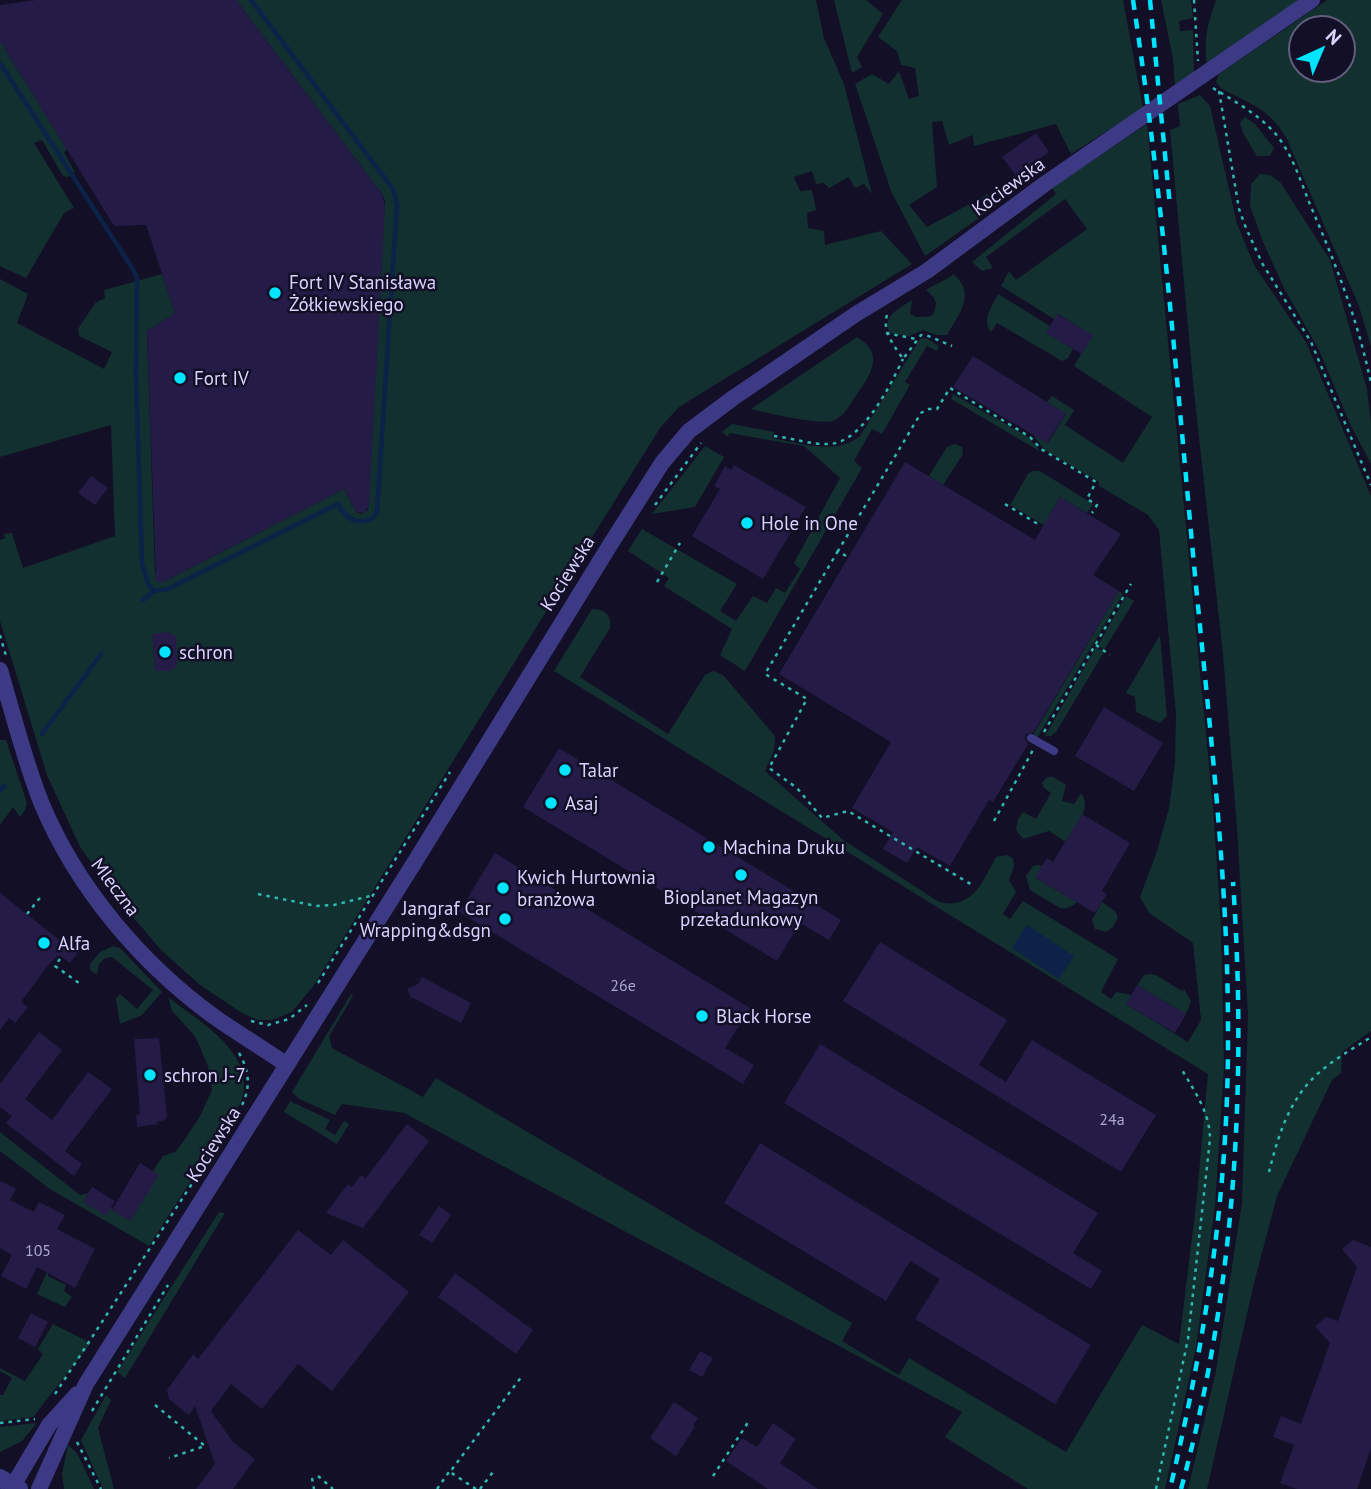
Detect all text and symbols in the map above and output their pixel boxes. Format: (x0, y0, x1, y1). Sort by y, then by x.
north arrow (1287, 14, 1357, 84)
text: N (1321, 24, 1347, 50)
street label: Kociewska (967, 151, 1049, 221)
place label: Fort IV Stanisława Żółkiewskiego (289, 270, 436, 316)
marker: Fort IV Stanisława Żółkiewskiego (267, 285, 283, 301)
place label: Fort IV (194, 366, 249, 390)
marker: Fort IV (172, 370, 188, 386)
place label: Hole in One (761, 511, 858, 535)
marker: Hole in One (739, 515, 755, 531)
street label: Kociewska (534, 531, 600, 615)
place label: schron (179, 640, 233, 664)
marker: schron (157, 644, 173, 660)
place label: Talar (579, 758, 619, 782)
marker: Talar (557, 762, 573, 778)
place label: Asaj (565, 791, 599, 815)
marker: Asaj (543, 795, 559, 811)
place label: Machina Druku (723, 835, 845, 859)
marker: Machina Druku (701, 839, 717, 855)
street label: Mleczna (86, 853, 146, 921)
place label: Kwich Hurtownia branżowa (517, 865, 656, 911)
marker: Bioplanet Magazyn przeładunkowy (733, 867, 749, 883)
marker: Kwich Hurtownia branżowa (495, 880, 511, 896)
place label: Bioplanet Magazyn przeładunkowy (664, 885, 818, 931)
place label: Jangraf Car Wrapping&dsgn (360, 896, 492, 942)
marker: Jangraf Car Wrapping&dsgn (497, 911, 513, 927)
place label: Alfa (58, 931, 90, 955)
marker: Alfa (36, 935, 52, 951)
house number: 26e (610, 975, 636, 995)
place label: Black Horse (716, 1004, 811, 1028)
marker: Black Horse (694, 1008, 710, 1024)
place label: schron J-7 (164, 1063, 246, 1087)
marker: schron J-7 (142, 1067, 158, 1083)
street label: Kociewska (180, 1102, 246, 1186)
house number: 24a (1099, 1109, 1125, 1129)
house number: 105 (25, 1240, 51, 1260)

